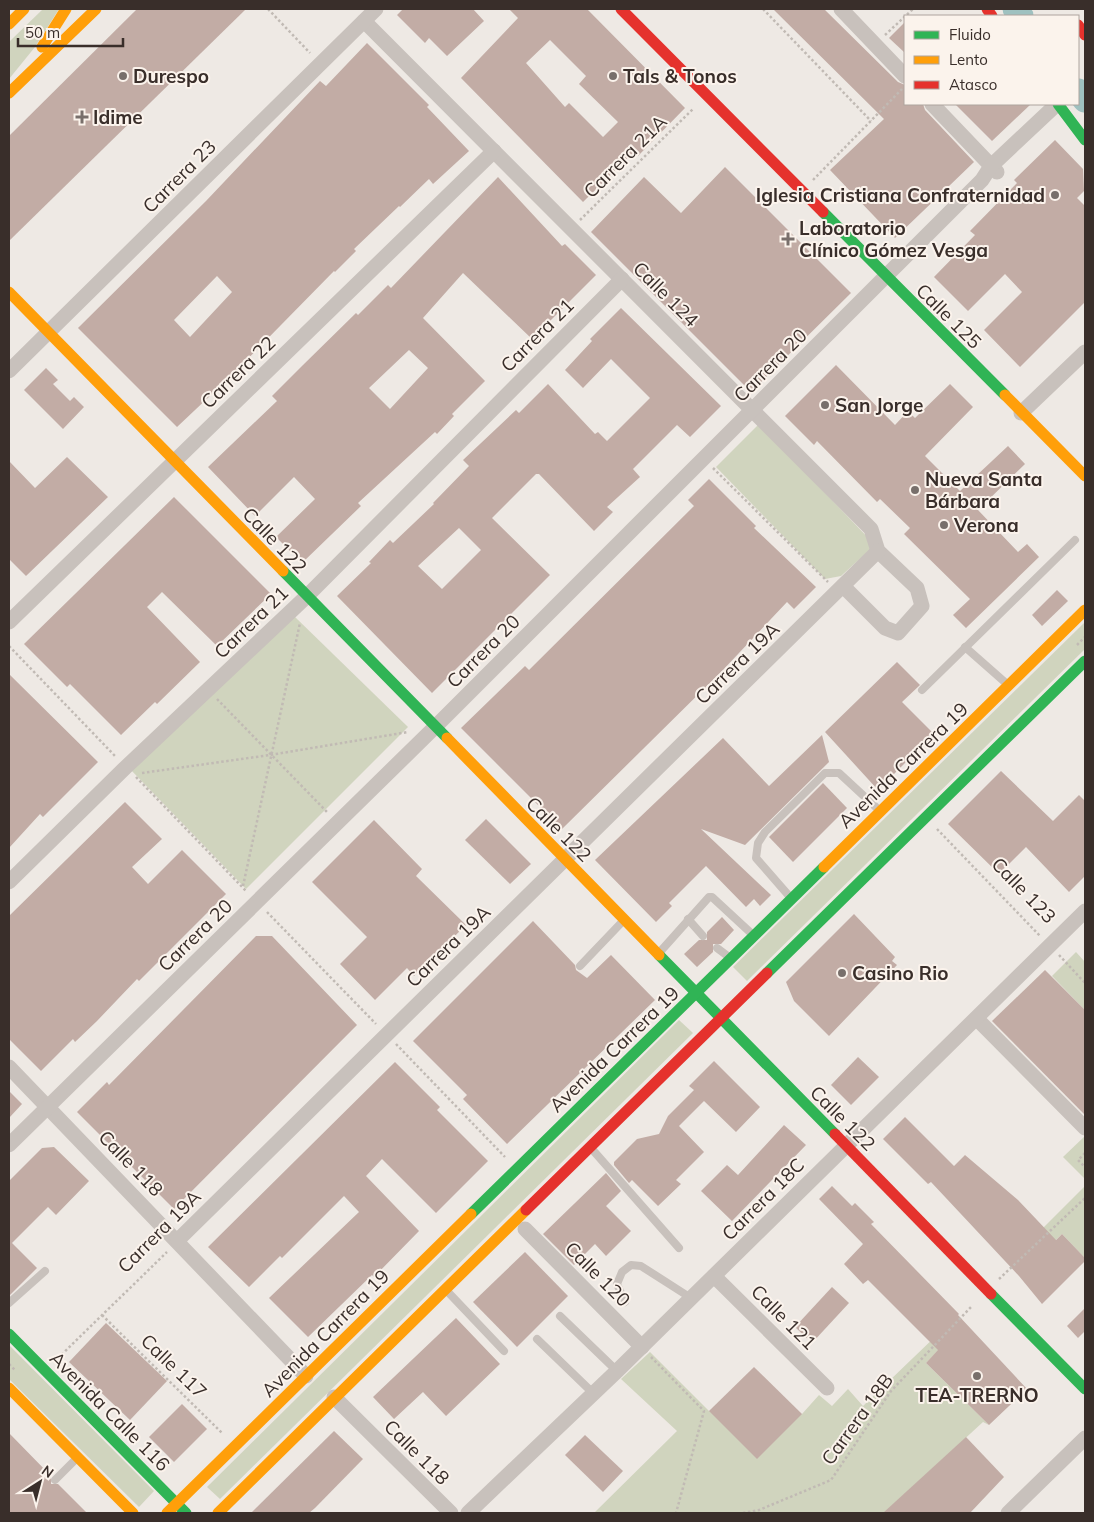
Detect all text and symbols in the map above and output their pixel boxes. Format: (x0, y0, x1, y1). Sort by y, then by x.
scale bar (18, 15, 122, 47)
legend (904, 15, 1079, 105)
text: 50 m (25, 23, 60, 42)
text: Fluido (949, 25, 991, 44)
text: Lento (949, 50, 988, 69)
place label: Durespo (133, 64, 209, 88)
place label: Tals & Tonos (623, 64, 737, 88)
marker: Durespo (117, 70, 129, 82)
marker: Tals & Tonos (607, 70, 619, 82)
text: Atasco (949, 75, 997, 94)
place label: Idime (93, 105, 143, 129)
street label: Carrera 21A (578, 109, 672, 203)
marker: Idime (75, 110, 89, 124)
street label: Carrera 23 (137, 134, 221, 218)
place label: Iglesia Cristiana Confraternidad (756, 183, 1045, 207)
marker: Iglesia Cristiana Confraternidad (1049, 189, 1061, 201)
place label: Laboratorio Clínico Gómez Vesga (799, 216, 988, 262)
marker: Laboratorio Clínico Gómez Vesga (781, 232, 795, 246)
street label: Calle 124 (628, 256, 704, 332)
street label: Calle 125 (911, 278, 987, 354)
street label: Carrera 21 (495, 293, 579, 377)
street label: Carrera 20 (728, 323, 812, 407)
street label: Carrera 22 (196, 331, 280, 413)
place label: San Jorge (835, 393, 923, 417)
marker: San Jorge (819, 399, 831, 411)
place label: Nueva Santa Bárbara (925, 467, 1043, 513)
marker: Nueva Santa Bárbara (909, 484, 921, 496)
street label: Calle 122 (238, 502, 312, 578)
place label: Verona (953, 513, 1019, 537)
marker: Verona (938, 519, 950, 531)
street label: Carrera 21 (209, 581, 293, 663)
street label: Carrera 20 (441, 609, 525, 693)
street label: Carrera 19A (690, 617, 784, 709)
street label: Avenida Carrera 19 (833, 697, 973, 833)
street label: Calle 122 (521, 791, 597, 867)
street label: Calle 123 (987, 852, 1061, 928)
street label: Carrera 20 (153, 894, 237, 976)
street label: Carrera 19A (401, 900, 495, 992)
place label: Casino Rio (852, 961, 948, 985)
marker: Casino Rio (836, 967, 848, 979)
street label: Avenida Carrera 19 (544, 981, 684, 1117)
street label: Calle 122 (805, 1080, 881, 1156)
street label: Calle 118 (94, 1125, 168, 1201)
street label: Carrera 18C (717, 1153, 809, 1245)
street label: Carrera 19A (112, 1184, 206, 1278)
street label: Calle 120 (560, 1236, 636, 1312)
street label: Avenida Carrera 19 (256, 1264, 394, 1402)
street label: Calle 121 (746, 1279, 822, 1355)
street label: Calle 117 (136, 1329, 212, 1403)
street label: Avenida Calle 116 (45, 1346, 175, 1476)
street label: Carrera 18B (816, 1369, 898, 1469)
marker: TEA-TRERNO (971, 1370, 983, 1382)
place label: TEA-TRERNO (915, 1383, 1039, 1407)
street label: Calle 118 (379, 1414, 455, 1490)
north arrow (15, 1457, 65, 1507)
text: N (38, 1461, 57, 1482)

